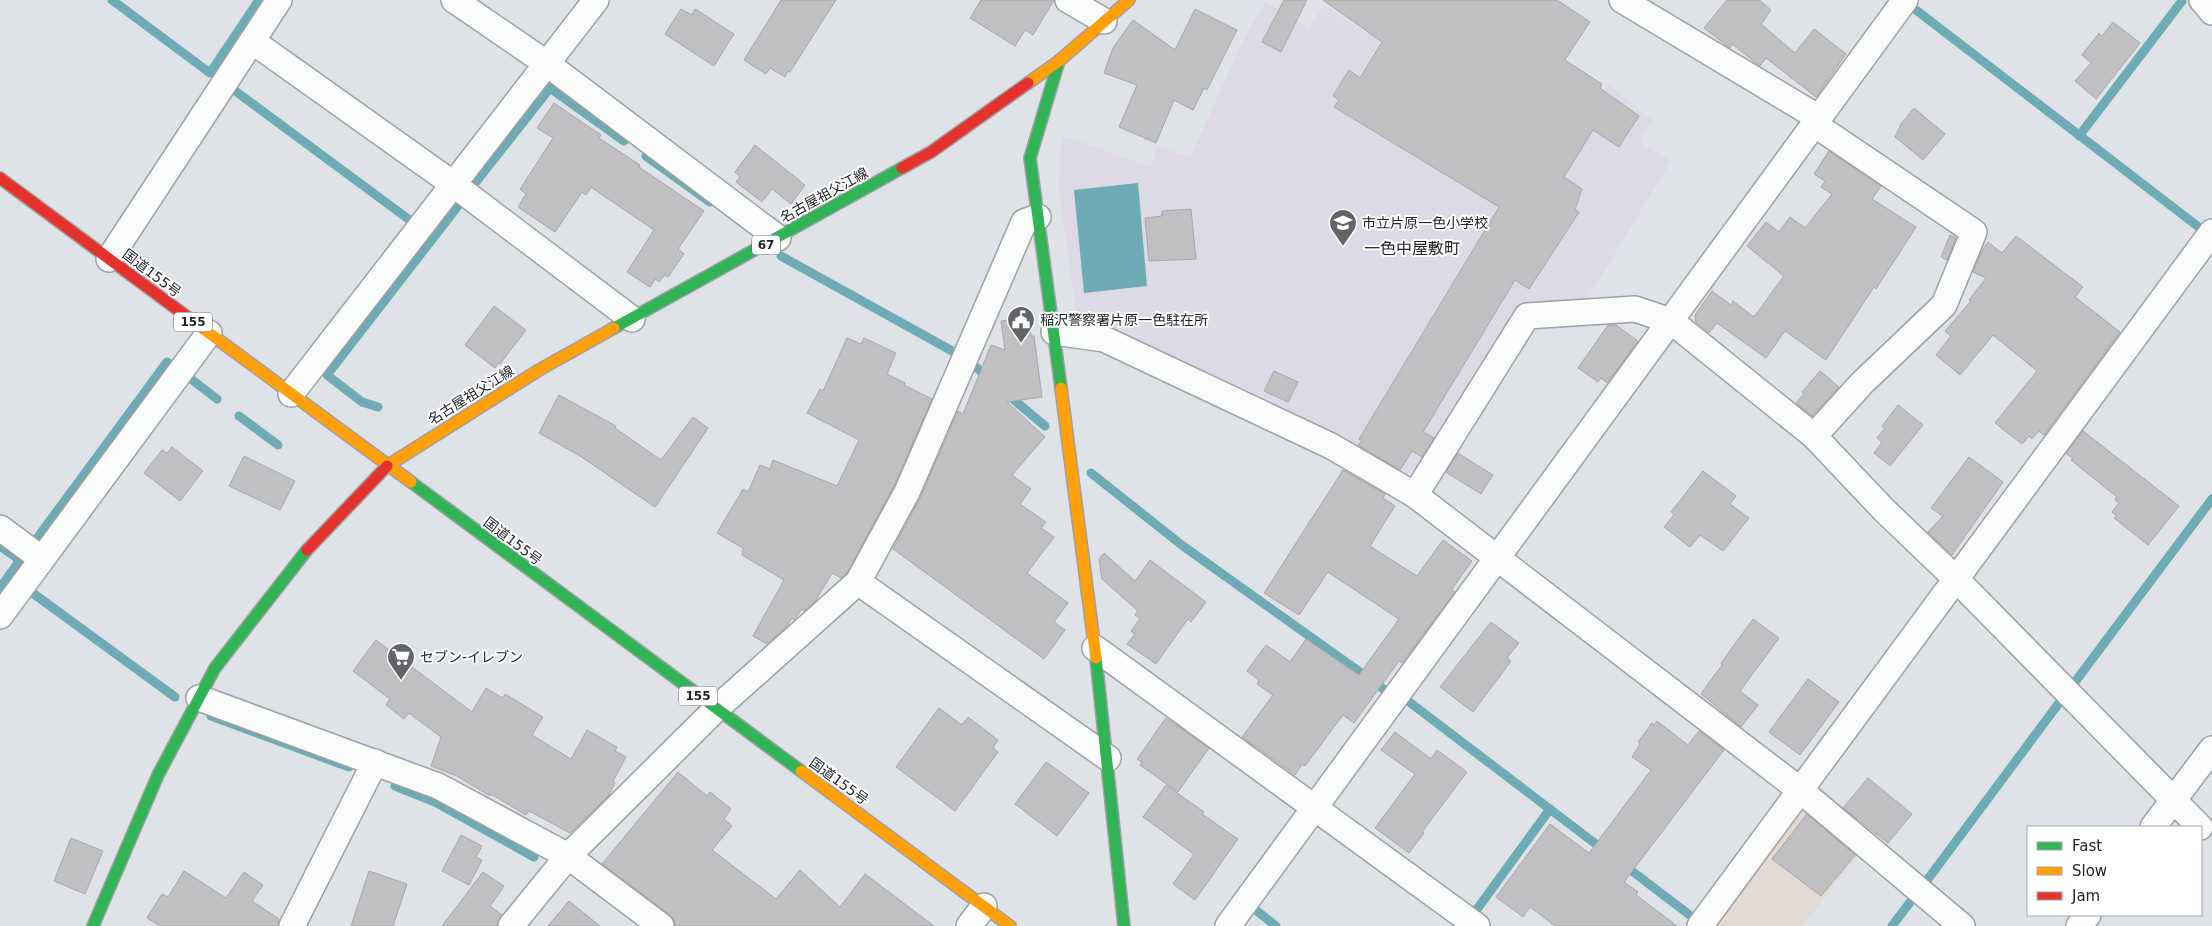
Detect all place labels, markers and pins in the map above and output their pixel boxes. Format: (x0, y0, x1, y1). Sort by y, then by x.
school or university icon: 市立片原一色小学校 (1328, 208, 1358, 247)
place label: 市立片原一色小学校 (1362, 215, 1488, 231)
public building icon: 稲沢警察署片原一色駐在所 (1006, 305, 1036, 344)
place label: 稲沢警察署片原一色駐在所 (1040, 312, 1208, 328)
supermarket icon: セブン-イレブン (386, 642, 416, 681)
place label: セブン-イレブン (420, 649, 523, 665)

